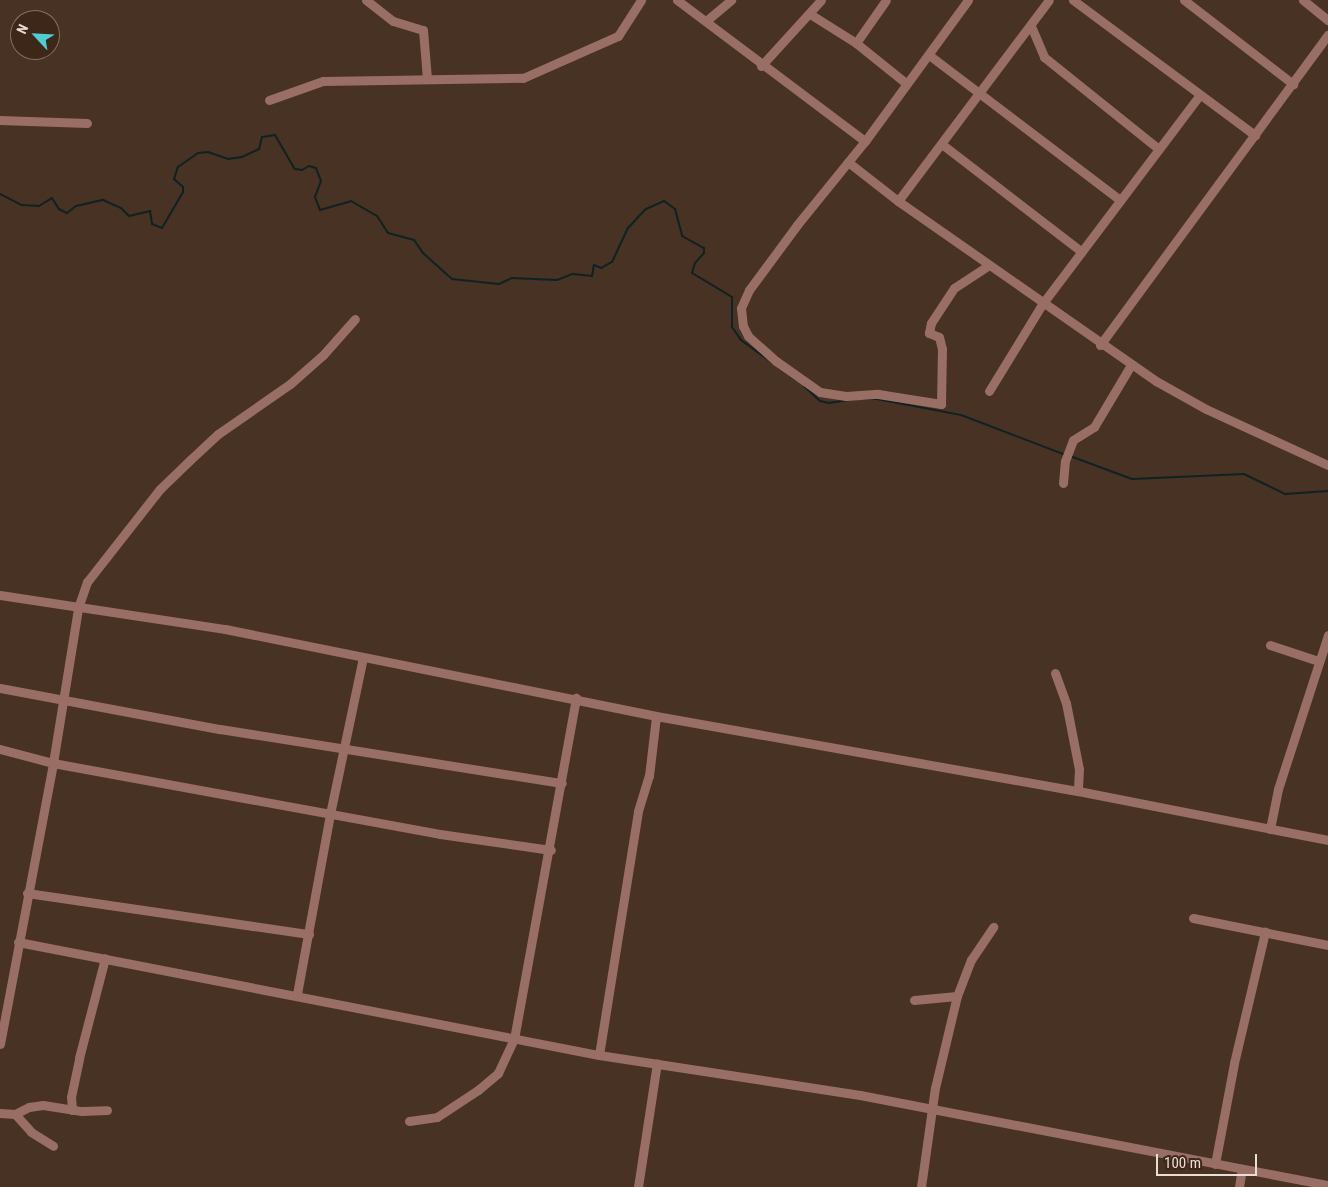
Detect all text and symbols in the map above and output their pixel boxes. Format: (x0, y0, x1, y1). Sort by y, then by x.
north arrow (10, 10, 60, 60)
text: N (13, 22, 31, 36)
scale bar (1158, 1144, 1259, 1176)
text: 100 m (1164, 1154, 1201, 1172)

